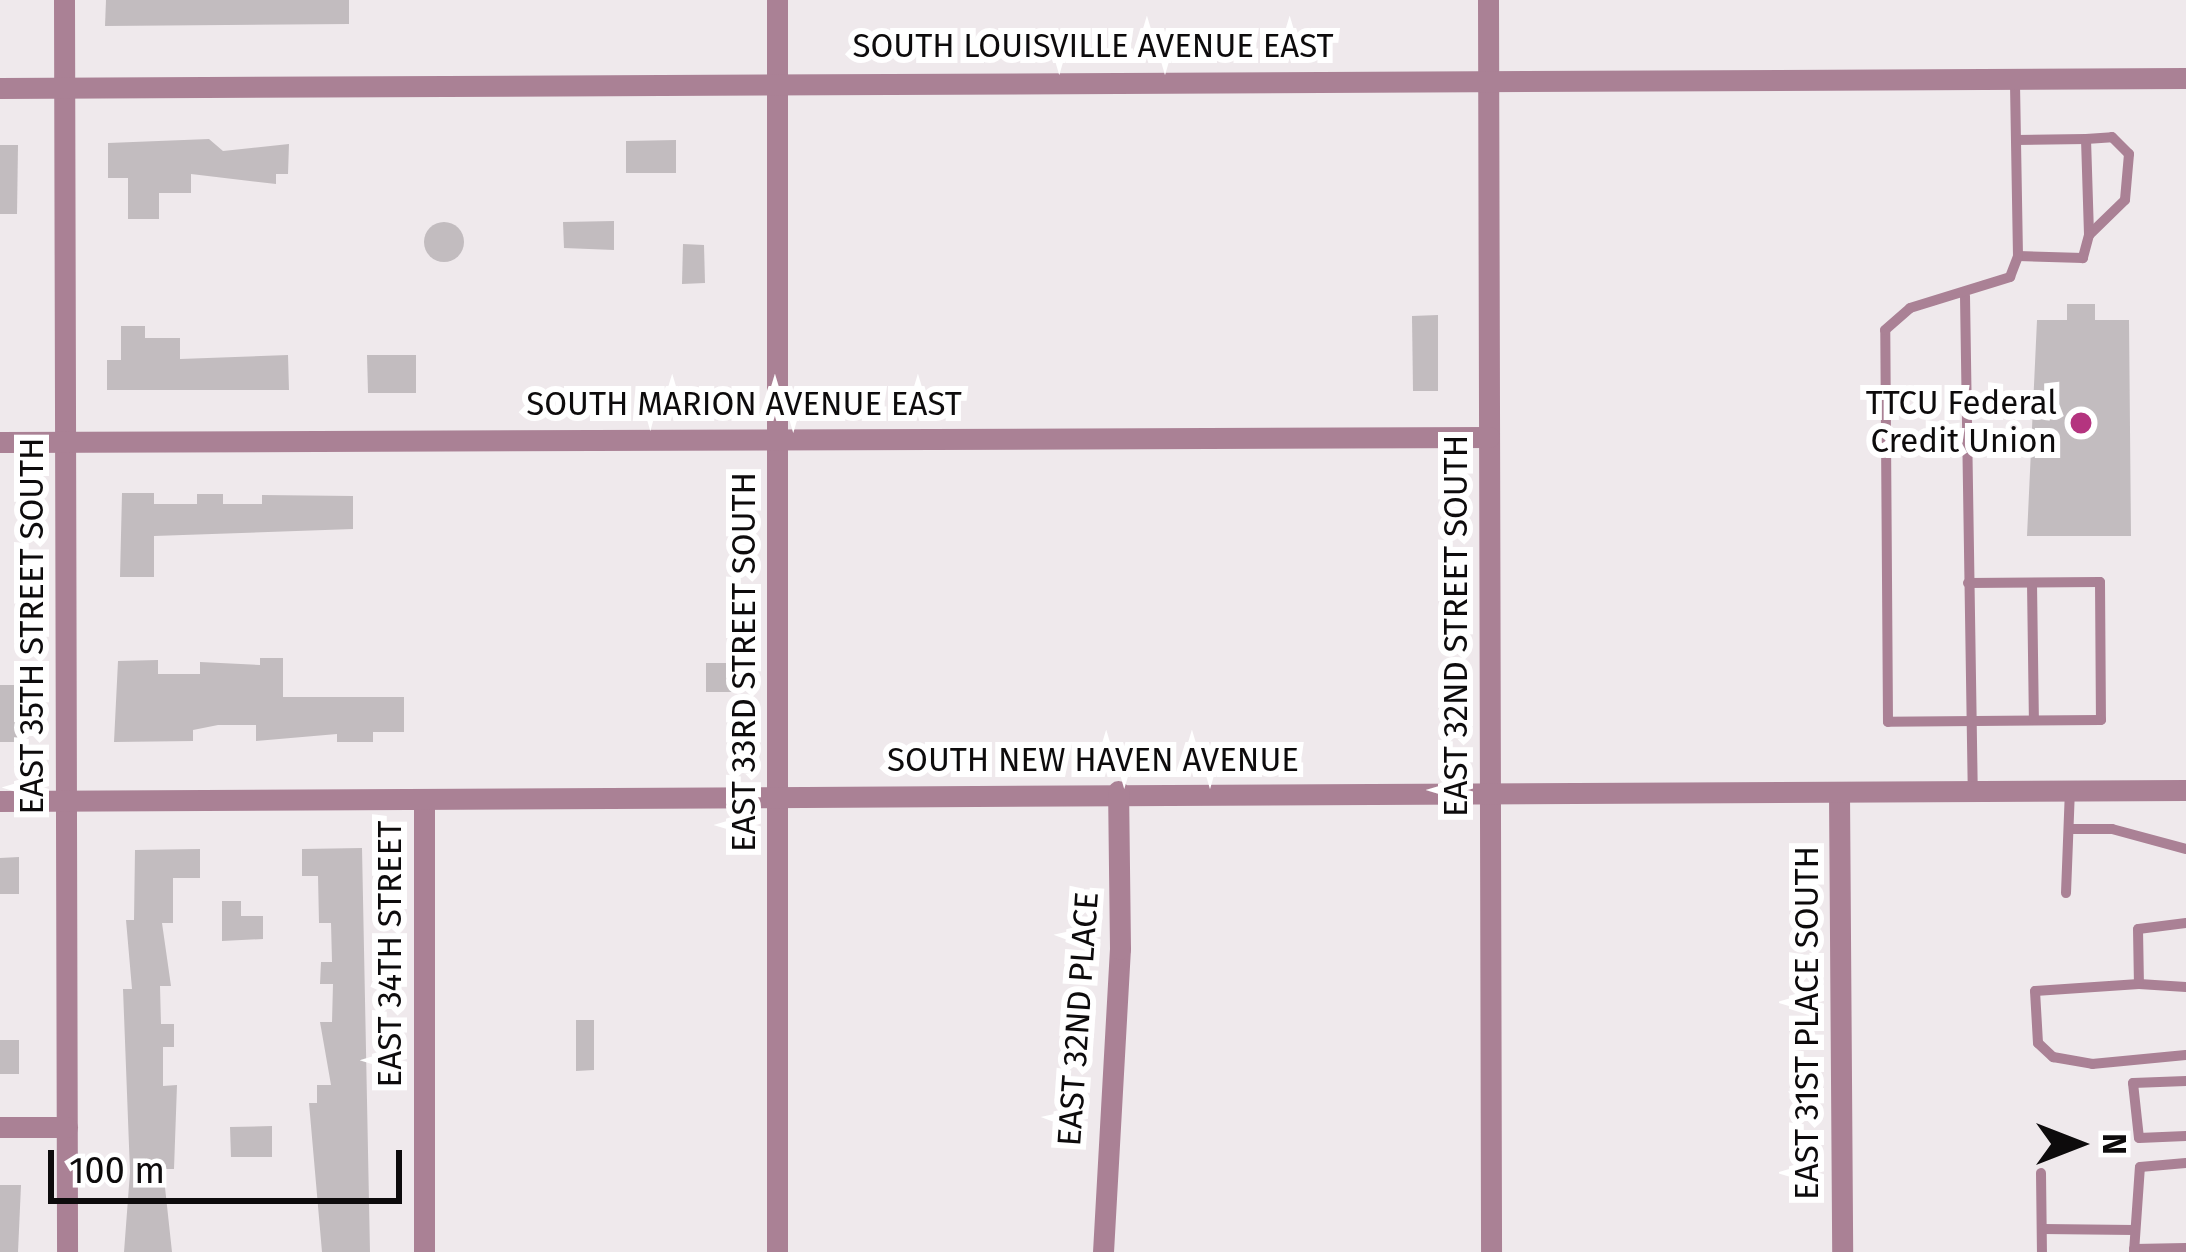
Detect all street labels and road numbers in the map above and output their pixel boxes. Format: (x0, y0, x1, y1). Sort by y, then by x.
street label: SOUTH LOUISVILLE AVENUE EAST (852, 27, 1334, 67)
street label: SOUTH MARION AVENUE EAST (526, 385, 962, 425)
street label: EAST 32ND STREET SOUTH (1437, 435, 1477, 817)
street label: EAST 35TH STREET SOUTH (13, 437, 53, 815)
street label: EAST 33RD STREET SOUTH (725, 472, 765, 852)
street label: SOUTH NEW HAVEN AVENUE (887, 741, 1299, 781)
street label: EAST 34TH STREET (371, 821, 411, 1087)
street label: EAST 31ST PLACE SOUTH (1788, 846, 1828, 1200)
street label: EAST 32ND PLACE (1050, 890, 1108, 1148)

